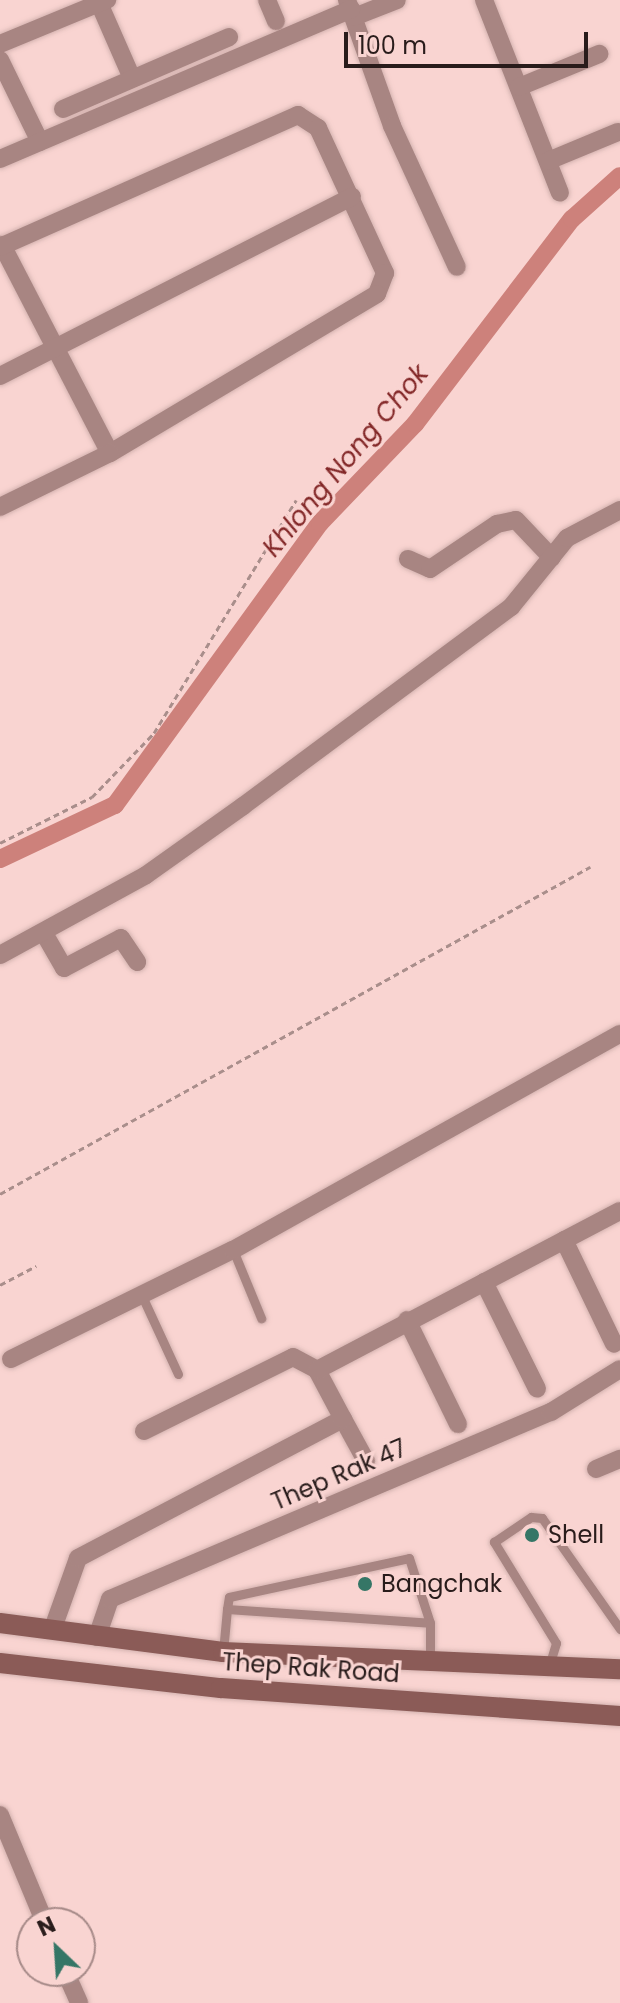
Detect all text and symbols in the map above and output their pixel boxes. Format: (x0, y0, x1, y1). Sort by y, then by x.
scale bar (348, 16, 592, 66)
text: 100 m (358, 29, 427, 62)
water label: Khlong Nong Chok (257, 359, 435, 563)
street label: Thep Rak 47 (267, 1434, 411, 1516)
place label: Shell (548, 1521, 604, 1549)
marker: Shell (523, 1526, 541, 1544)
place label: Bangchak (381, 1570, 502, 1598)
marker: Bangchak (356, 1575, 374, 1593)
street label: Thep Rak Road (221, 1647, 401, 1689)
north arrow (16, 1907, 96, 1987)
text: N (32, 1909, 61, 1944)

